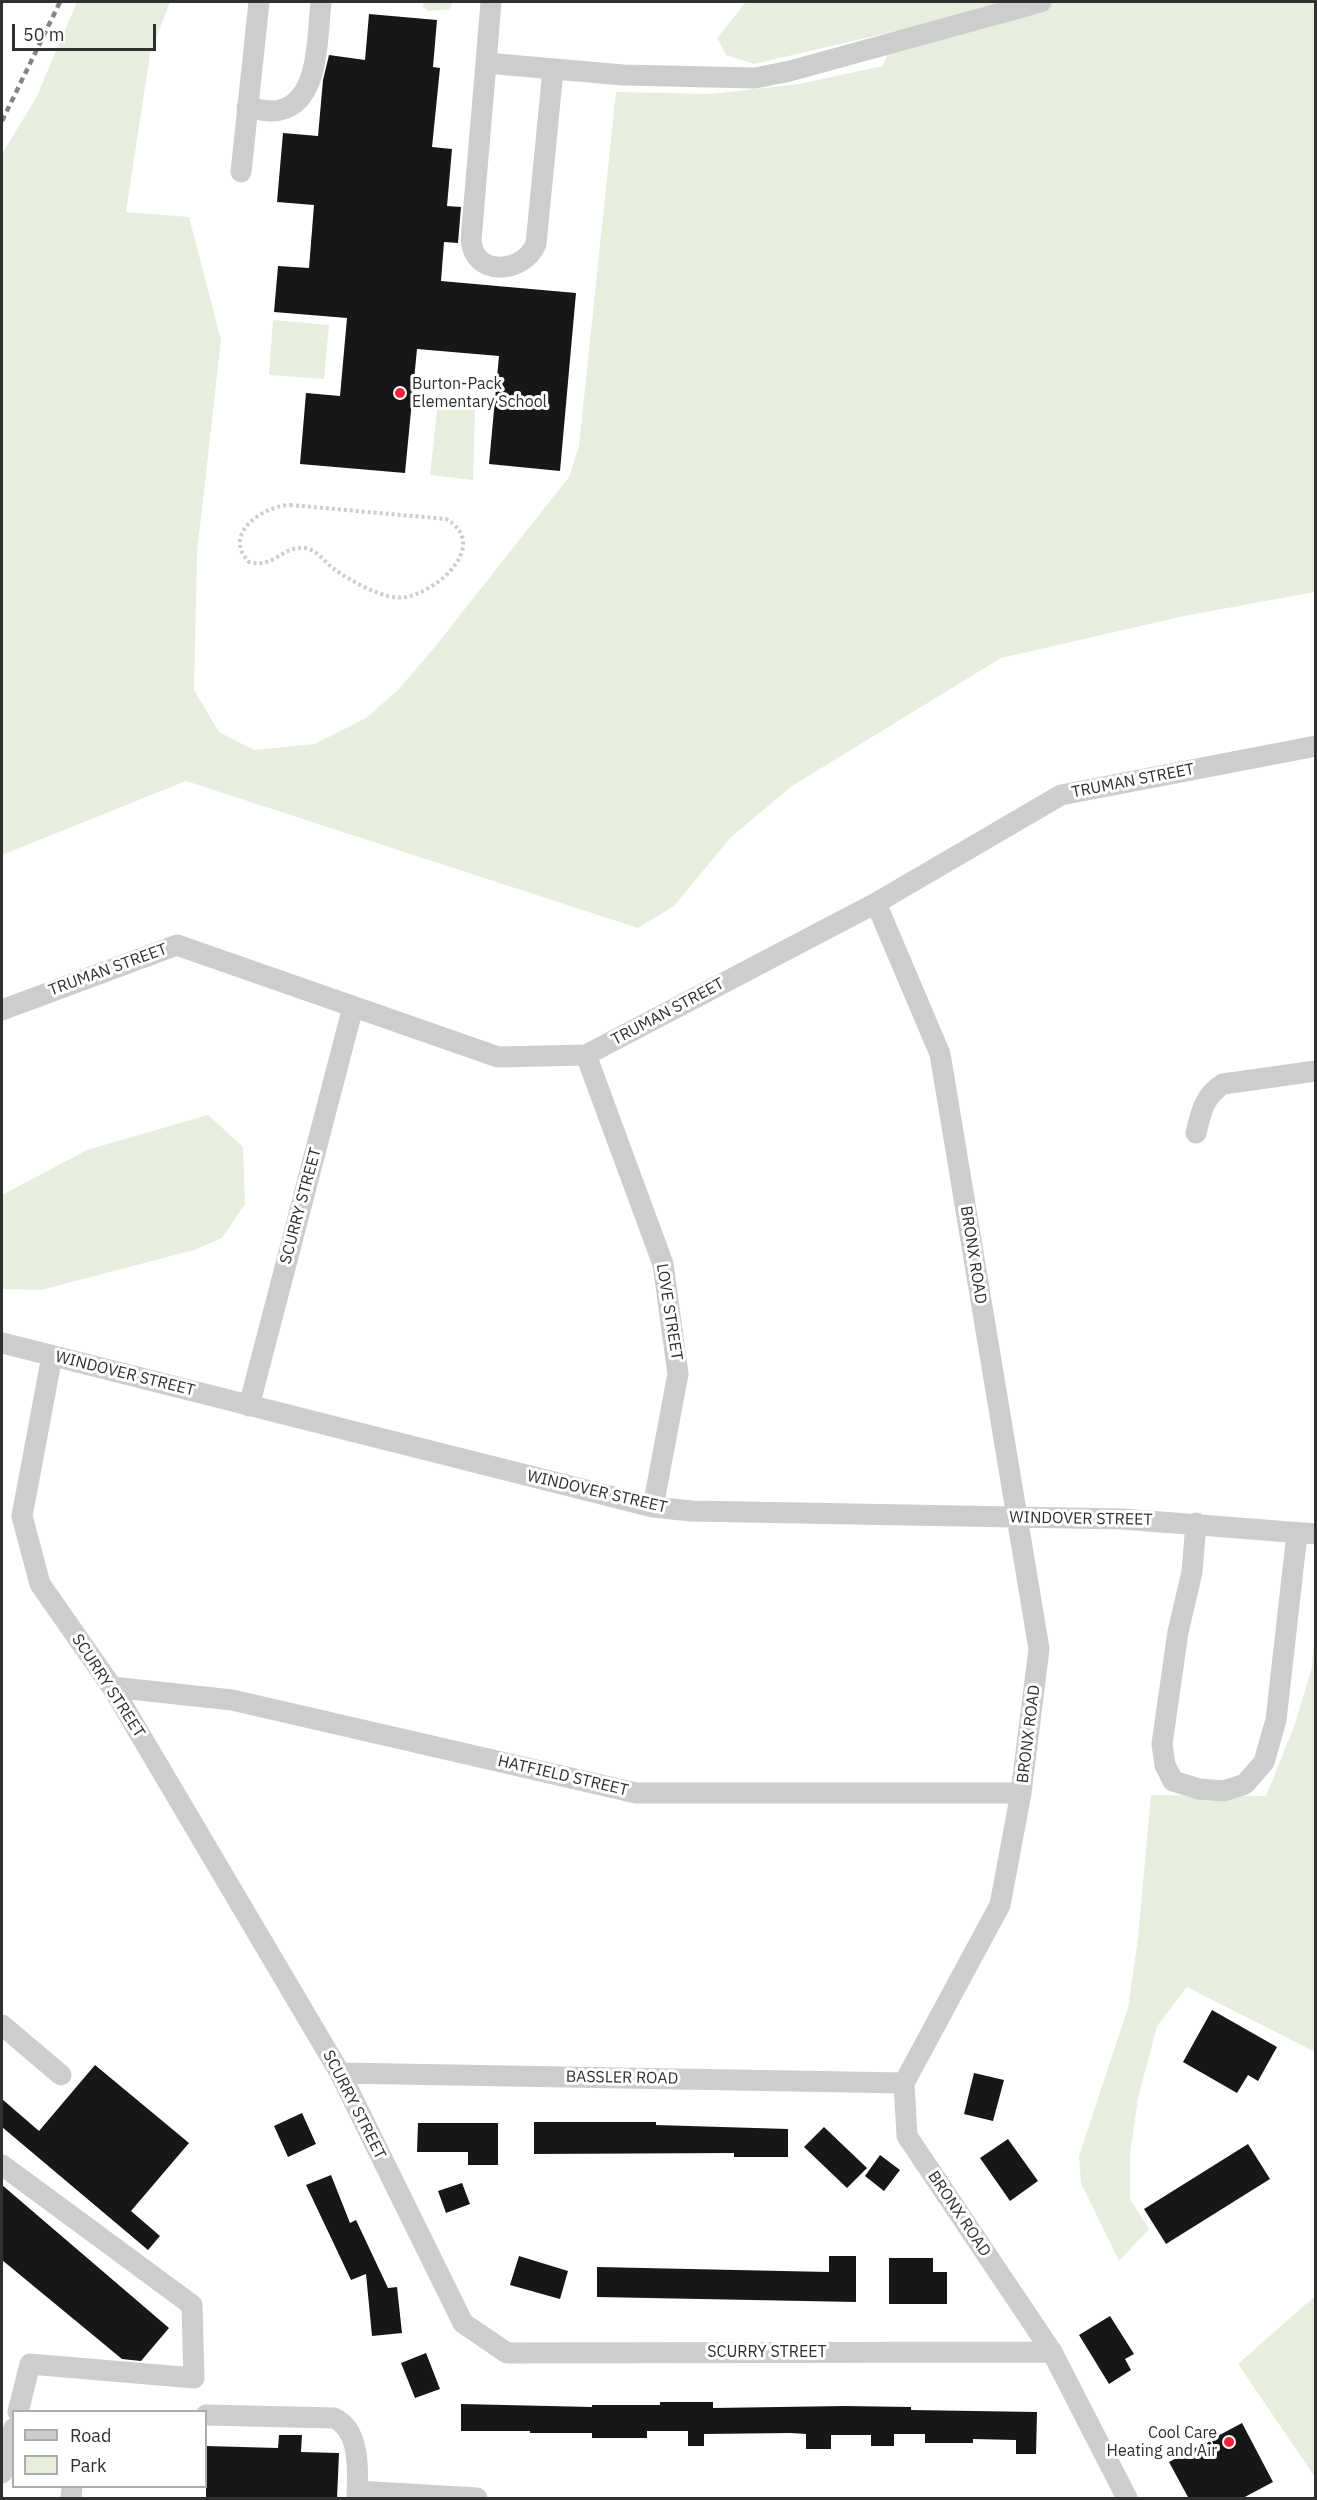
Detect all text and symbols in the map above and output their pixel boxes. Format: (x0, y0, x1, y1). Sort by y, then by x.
scale bar (15, 12, 159, 50)
text: 50 m (23, 23, 65, 46)
place label: Burton-Pack Elementary School (412, 374, 547, 412)
marker: Burton-Pack Elementary School (393, 386, 407, 400)
street label: TRUMAN STREET (1070, 760, 1196, 802)
street label: TRUMAN STREET (46, 940, 170, 1000)
street label: TRUMAN STREET (608, 974, 728, 1050)
street label: SCURRY STREET (276, 1146, 326, 1266)
street label: BRONX ROAD (956, 1205, 990, 1305)
street label: LOVE STREET (652, 1262, 686, 1362)
street label: WINDOVER STREET (53, 1347, 197, 1401)
street label: WINDOVER STREET (525, 1467, 669, 1517)
street label: WINDOVER STREET (1009, 1508, 1153, 1530)
street label: SCURRY STREET (67, 1631, 149, 1741)
street label: BRONX ROAD (1013, 1684, 1045, 1784)
street label: HATFIELD STREET (496, 1752, 630, 1800)
street label: SCURRY STREET (318, 2047, 390, 2163)
street label: BASSLER ROAD (566, 2067, 678, 2089)
street label: BRONX ROAD (923, 2168, 995, 2260)
street label: SCURRY STREET (707, 2342, 827, 2362)
legend (12, 2410, 207, 2488)
place label: Cool Care Heating and Air (1107, 2423, 1217, 2461)
text: Road (70, 2424, 111, 2447)
marker: Cool Care Heating and Air (1222, 2435, 1236, 2449)
text: Park (70, 2454, 106, 2477)

